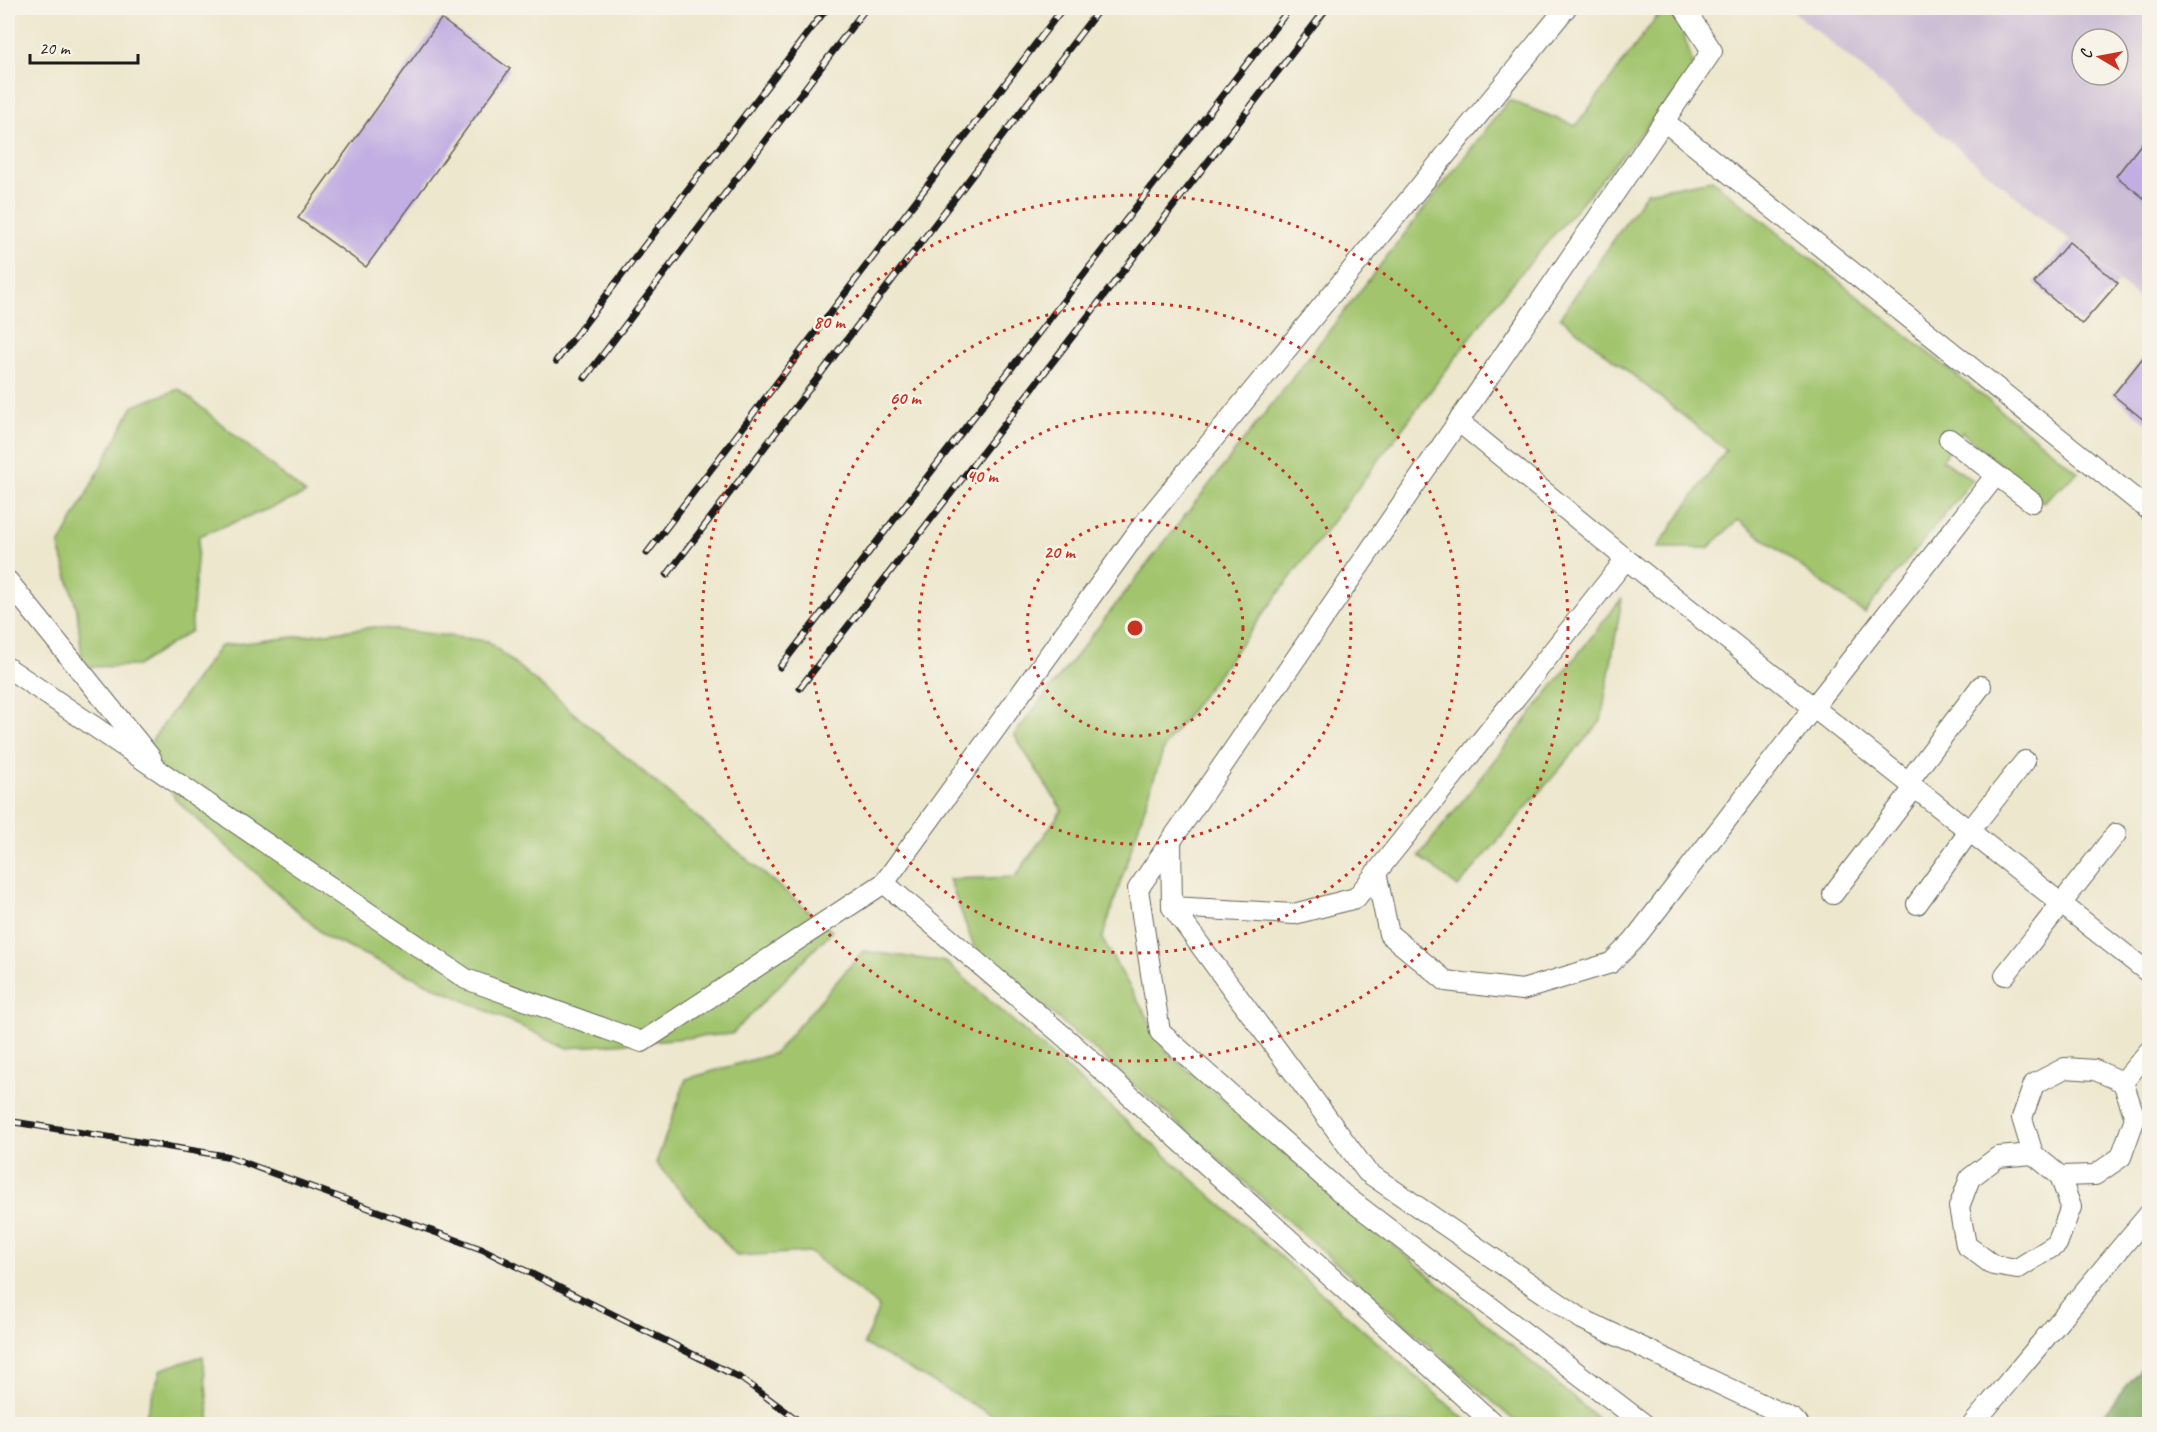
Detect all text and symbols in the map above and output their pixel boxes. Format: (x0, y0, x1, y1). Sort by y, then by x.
scale bar (30, 27, 138, 65)
north arrow (2070, 27, 2130, 87)
text: 20 m (39, 37, 72, 59)
text: С (2076, 47, 2097, 60)
text: 80 m (814, 311, 846, 333)
text: 60 m (889, 387, 922, 409)
text: 40 m (967, 465, 999, 487)
text: 20 m (1044, 541, 1076, 563)
centre of rings (1125, 618, 1145, 638)

